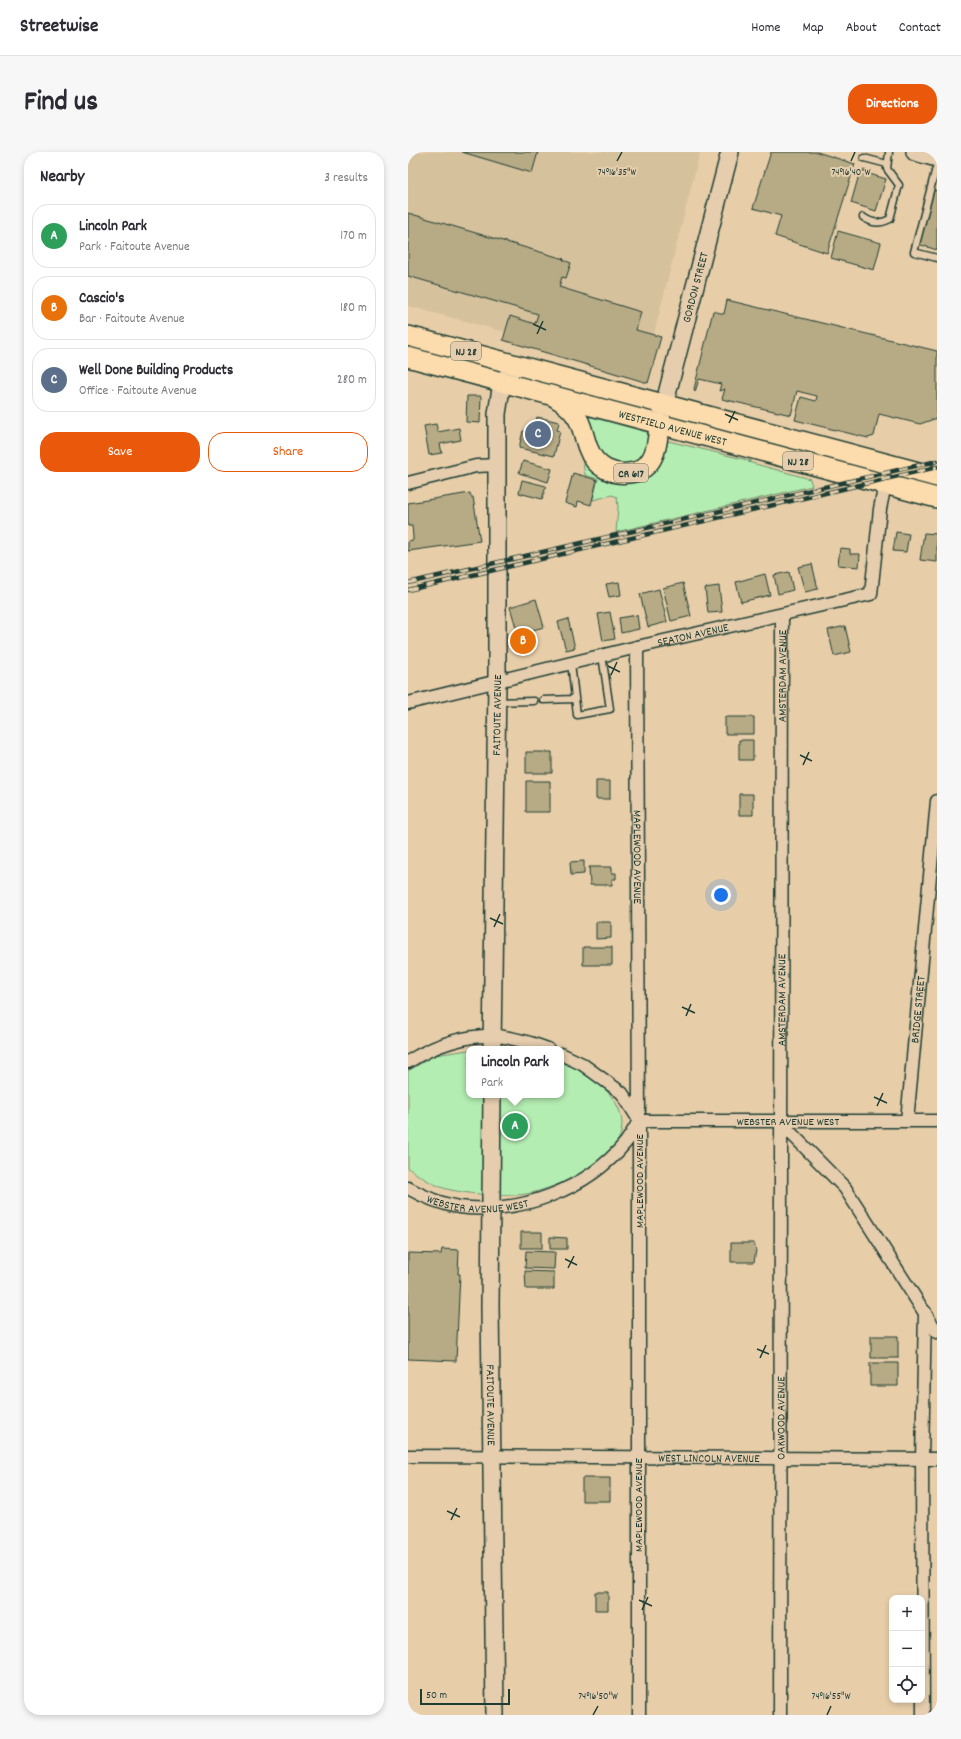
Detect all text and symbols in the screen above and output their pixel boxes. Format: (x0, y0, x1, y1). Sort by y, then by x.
text: Streetwise (20, 14, 98, 41)
text: Home (751, 18, 780, 38)
text: Map (802, 18, 824, 38)
text: About (846, 18, 877, 38)
text: Contact (899, 18, 941, 38)
text: Find us (24, 84, 98, 124)
button: Directions (848, 84, 937, 124)
text: Nearby (40, 166, 84, 190)
text: 74°16'35"W (598, 166, 637, 180)
text: 74°16'40"W (831, 166, 871, 180)
text: 3 results (324, 169, 368, 188)
text: Lincoln Park (79, 216, 147, 238)
text: A (50, 227, 58, 246)
text: 170 m (340, 227, 367, 246)
text: Park · Faitoute Avenue (79, 238, 190, 257)
street label: GORDON STREET (679, 250, 714, 325)
text: Cascio's (79, 288, 124, 310)
text: B (51, 299, 57, 318)
text: 180 m (340, 299, 367, 318)
text: Bar · Faitoute Avenue (79, 310, 185, 329)
road number: NJ 28 (451, 342, 481, 360)
text: Well Done Building Products (79, 360, 233, 382)
text: C (51, 371, 57, 390)
text: 280 m (337, 371, 367, 390)
text: Office · Faitoute Avenue (79, 382, 197, 401)
street label: WESTFIELD AVENUE WEST (617, 407, 728, 452)
pin: C (525, 419, 551, 449)
button: Save (40, 432, 200, 472)
button: Share (208, 432, 368, 472)
road number: NJ 28 (783, 452, 813, 470)
road number: CR 617 (614, 464, 648, 482)
street label: SEATON AVENUE (656, 619, 731, 652)
pin: B (510, 626, 536, 656)
street label: AMSTERDAM AVENUE (775, 629, 792, 722)
street label: FAITOUTE AVENUE (489, 674, 507, 756)
street label: MAPLEWOOD AVENUE (628, 810, 645, 905)
your location (711, 885, 731, 905)
street label: AMSTERDAM AVENUE (774, 953, 791, 1046)
street label: BRIDGE STREET (907, 975, 931, 1044)
popup (466, 1046, 564, 1098)
text: Lincoln Park (481, 1052, 549, 1074)
text: Park (481, 1074, 503, 1093)
pin: A (502, 1111, 528, 1141)
street label: WEBSTER AVENUE WEST (737, 1114, 839, 1131)
street label: MAPLEWOOD AVENUE (632, 1133, 649, 1228)
street label: WEBSTER AVENUE WEST (424, 1191, 531, 1218)
street label: FAITOUTE AVENUE (481, 1364, 499, 1446)
street label: OAKWOOD AVENUE (773, 1376, 791, 1460)
street label: WEST LINCOLN AVENUE (658, 1450, 760, 1468)
street label: MAPLEWOOD AVENUE (631, 1457, 648, 1552)
map controls (889, 1595, 925, 1703)
button: + (889, 1595, 925, 1631)
button: − (889, 1631, 925, 1667)
button: locate (889, 1667, 925, 1703)
scale bar (420, 1687, 510, 1706)
text: 50 m (426, 1688, 447, 1704)
text: 74°16'50"W (578, 1690, 618, 1704)
text: 74°16'55"W (812, 1690, 851, 1704)

